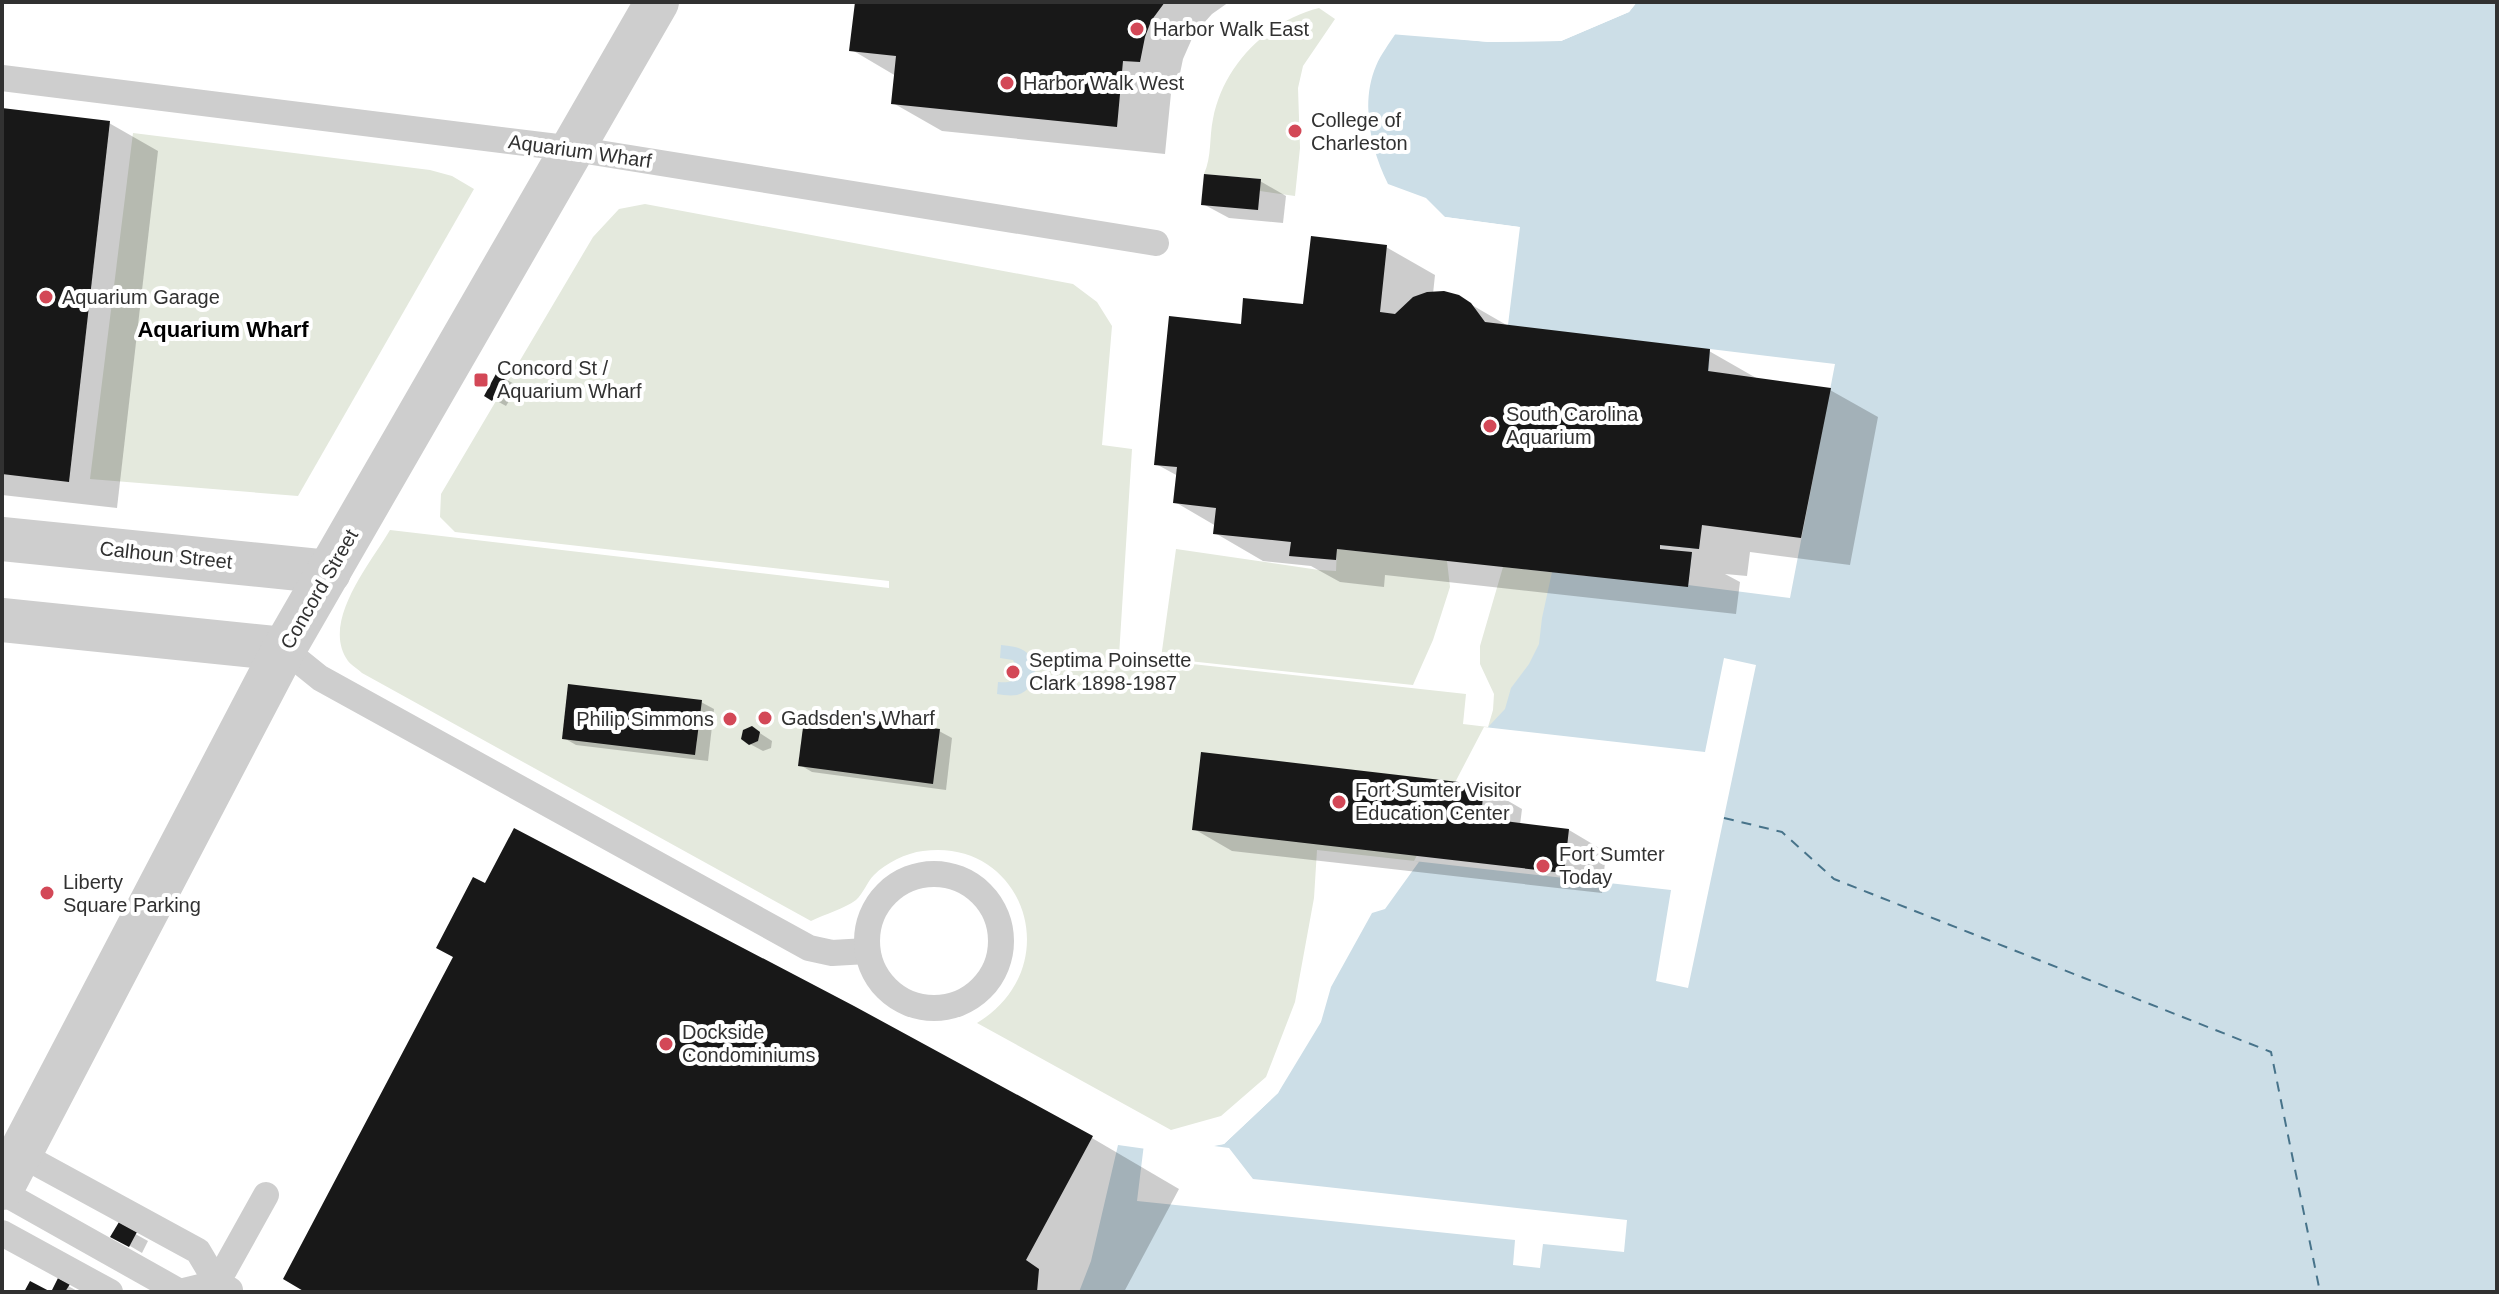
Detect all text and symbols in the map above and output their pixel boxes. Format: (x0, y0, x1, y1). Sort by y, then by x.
place label: Harbor Walk East (1153, 18, 1309, 40)
marker: Harbor Walk East (1128, 20, 1146, 38)
place label: Harbor Walk West (1023, 72, 1185, 94)
marker: Harbor Walk West (998, 74, 1016, 92)
place label: College of Charleston (1311, 109, 1408, 154)
marker: College of Charleston (1286, 122, 1304, 140)
street label: Aquarium Wharf (507, 130, 654, 172)
place label: Aquarium Garage (62, 286, 220, 308)
marker: Aquarium Garage (37, 288, 55, 306)
district label: Aquarium Wharf (137, 317, 309, 342)
place label: Concord St / Aquarium Wharf (497, 357, 642, 402)
marker: Concord St / Aquarium Wharf (472, 371, 490, 389)
place label: South Carolina Aquarium (1506, 403, 1639, 448)
marker: South Carolina Aquarium (1481, 417, 1499, 435)
street label: Concord Street (276, 525, 362, 653)
street label: Calhoun Street (99, 537, 234, 573)
place label: Septima Poinsette Clark 1898-1987 (1029, 649, 1191, 694)
marker: Septima Poinsette Clark 1898-1987 (1004, 663, 1022, 681)
place label: Gadsden's Wharf (781, 707, 935, 729)
place label: Philip Simmons (576, 708, 714, 730)
marker: Gadsden's Wharf (756, 709, 774, 727)
marker: Philip Simmons (721, 710, 739, 728)
place label: Fort Sumter Visitor Education Center (1355, 779, 1522, 824)
marker: Fort Sumter Visitor Education Center (1330, 793, 1348, 811)
place label: Fort Sumter Today (1559, 843, 1665, 888)
marker: Fort Sumter Today (1534, 857, 1552, 875)
place label: Liberty Square Parking (63, 871, 201, 916)
marker: Liberty Square Parking (38, 884, 56, 902)
place label: Dockside Condominiums (682, 1021, 815, 1066)
marker: Dockside Condominiums (657, 1035, 675, 1053)

